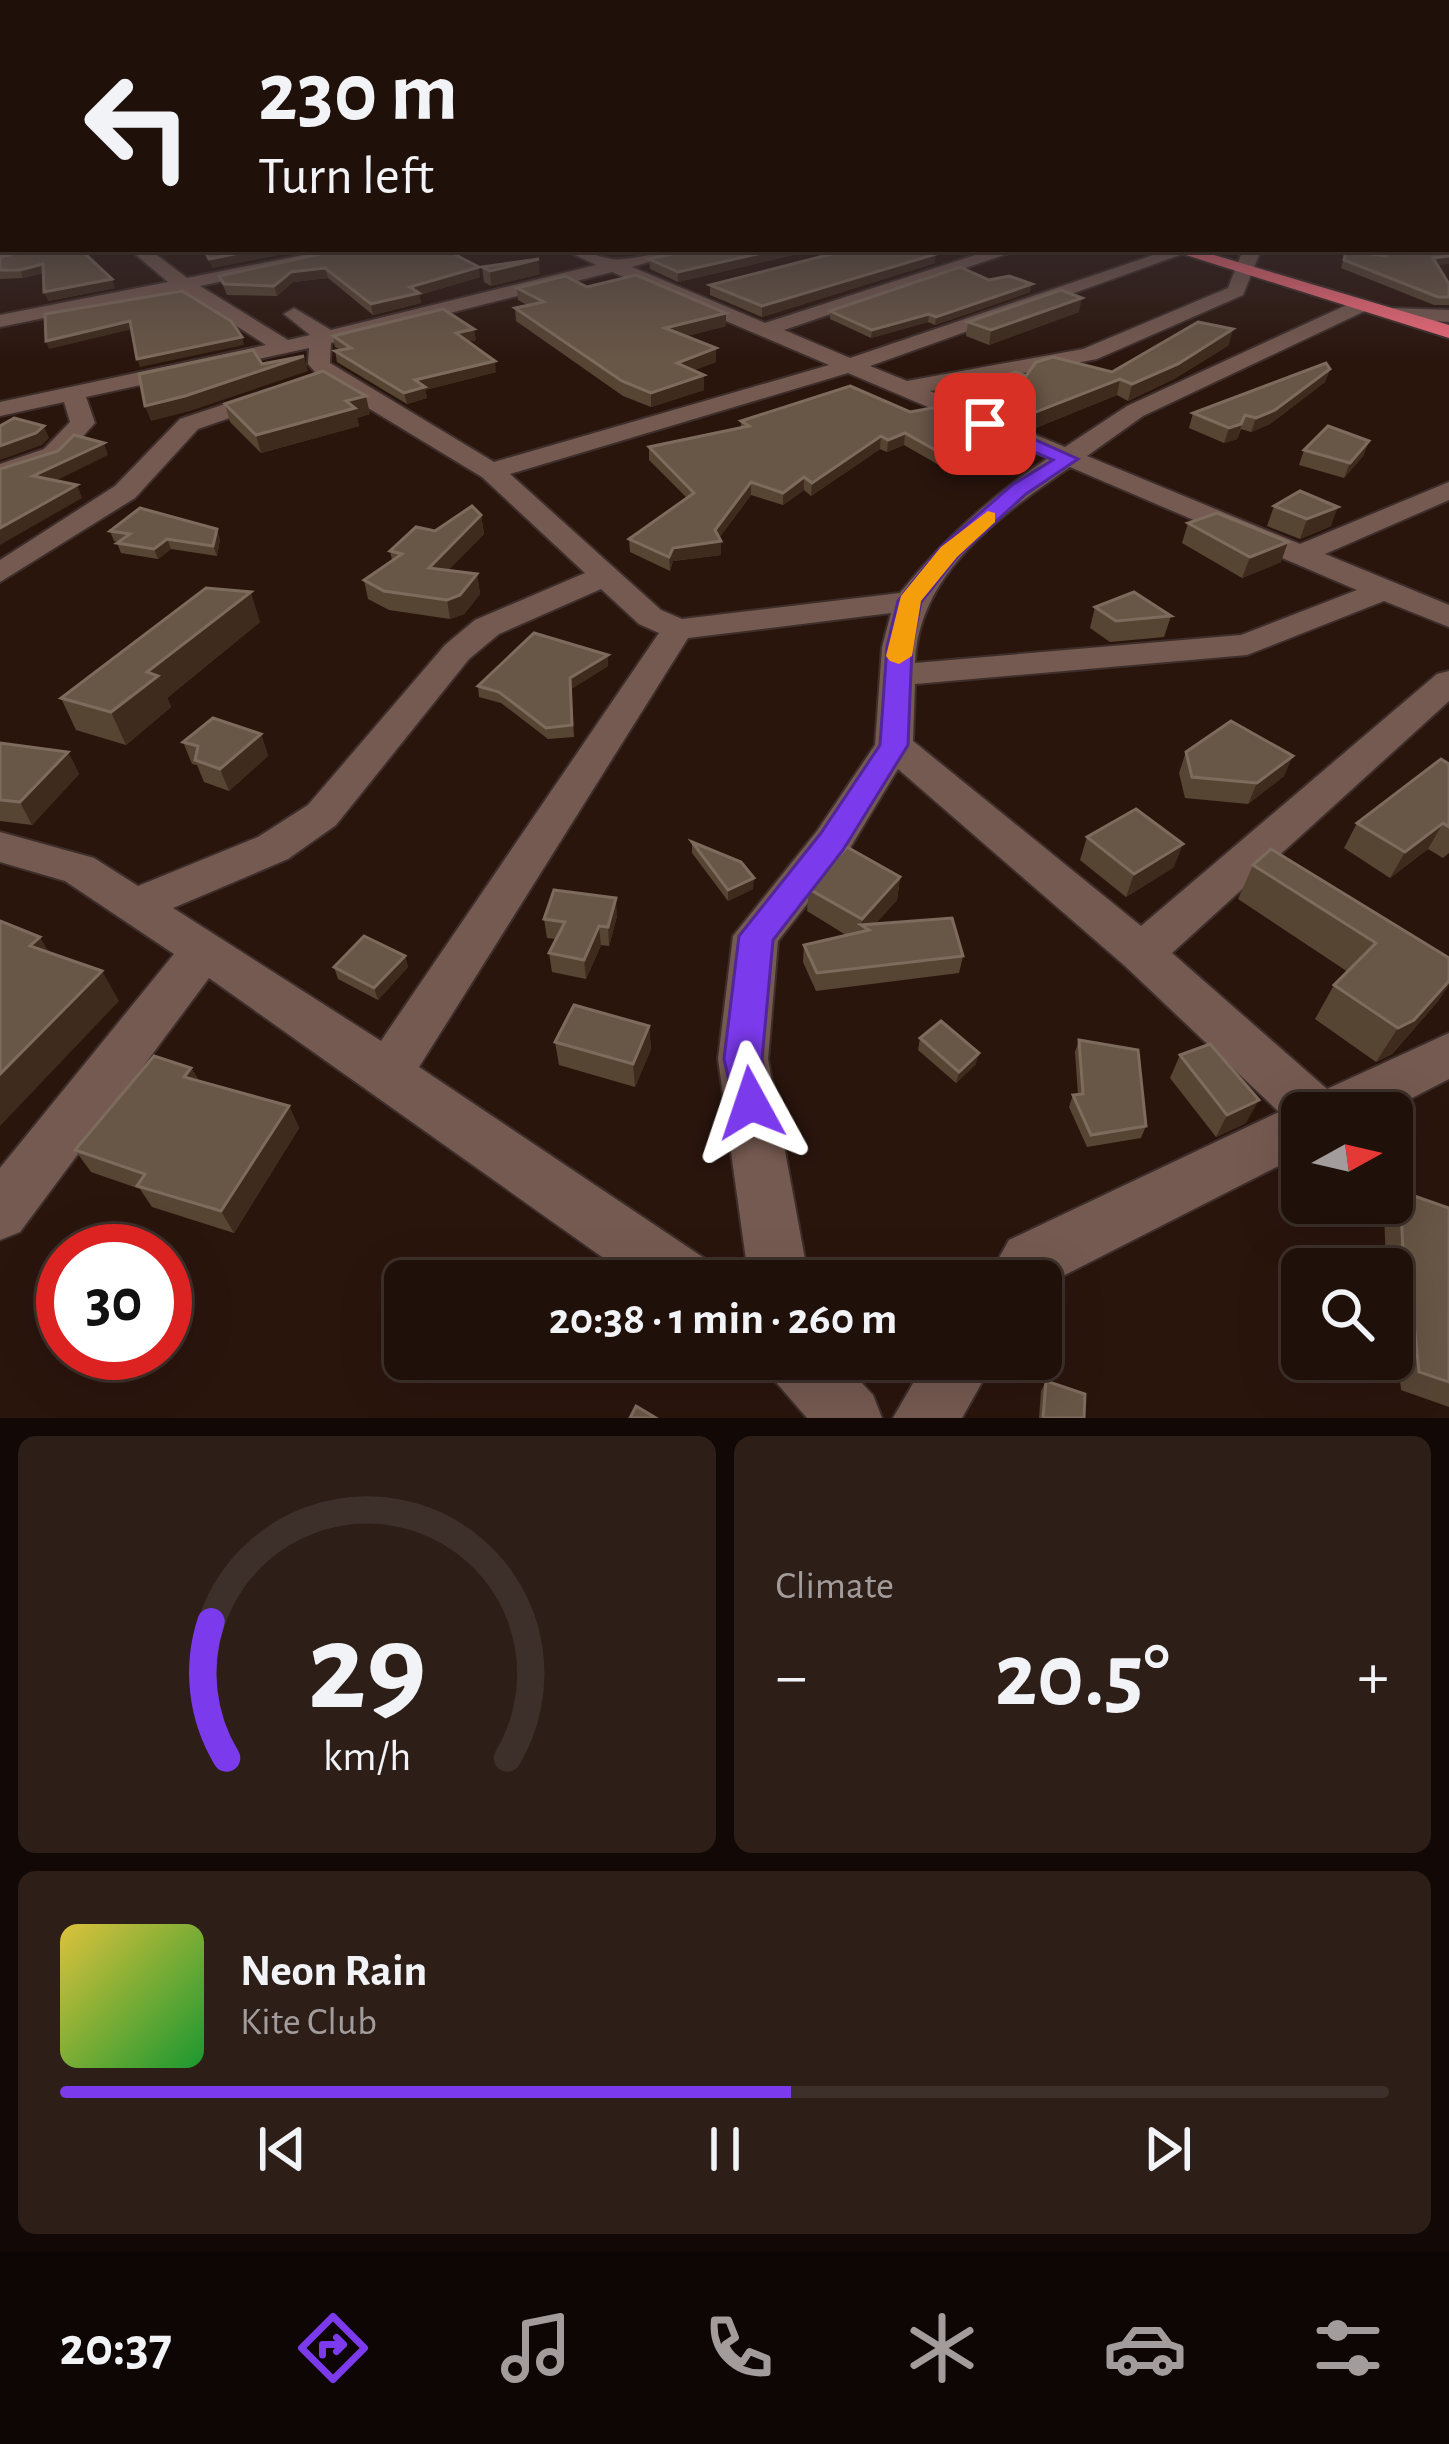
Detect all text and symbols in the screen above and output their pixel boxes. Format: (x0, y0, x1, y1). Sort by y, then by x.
icon: left (60, 48, 216, 204)
text: 230 m (258, 52, 458, 136)
text: Turn left (258, 150, 434, 204)
pin (934, 373, 1036, 475)
icon: arrive (952, 391, 1018, 457)
position arrow (688, 1040, 814, 1166)
north arrow (1281, 1092, 1413, 1224)
map controls (1281, 1092, 1413, 1380)
speed limit sign: 30 (36, 1224, 192, 1380)
button: search (1281, 1248, 1413, 1380)
text: 20:38 · 1 min · 260 m (549, 1297, 897, 1342)
text: Climate (776, 1567, 894, 1606)
text: 29 (307, 1607, 426, 1732)
text: 20.5° (995, 1632, 1170, 1722)
text: − (776, 1644, 807, 1710)
text: + (1357, 1644, 1389, 1710)
text: km/h (323, 1735, 411, 1778)
text: Neon Rain (240, 1949, 427, 1994)
text: Kite Club (240, 2003, 377, 2042)
icon: previous (249, 2116, 315, 2182)
icon: pause (692, 2116, 758, 2182)
icon: next (1135, 2116, 1201, 2182)
icon: directions (291, 2306, 375, 2390)
icon: music (494, 2306, 578, 2390)
icon: phone (697, 2306, 781, 2390)
icon: climate (900, 2306, 984, 2390)
icon: car (1103, 2306, 1187, 2390)
icon: filters (1306, 2306, 1390, 2390)
text: 20:37 (59, 2321, 172, 2375)

